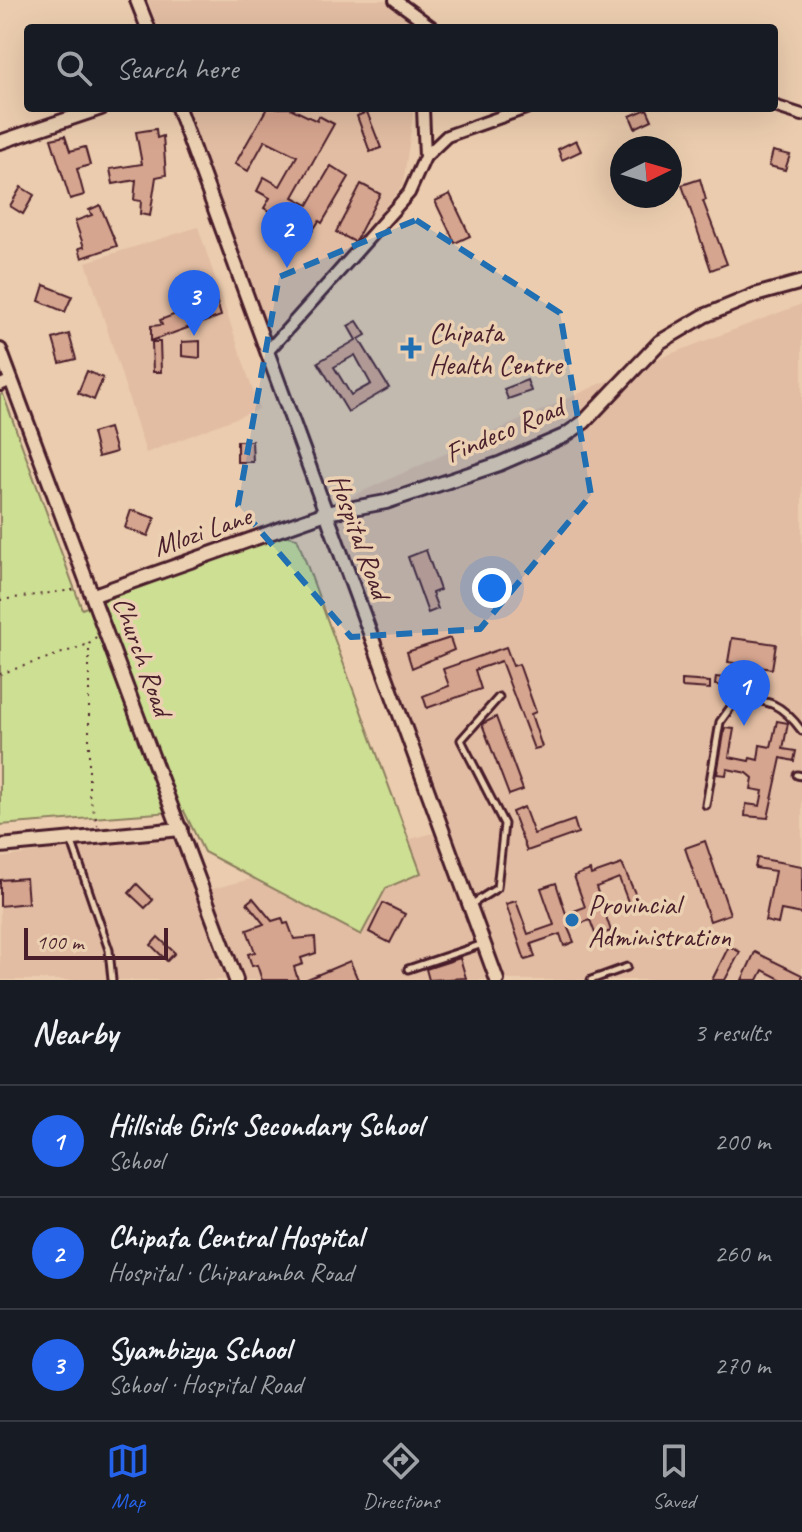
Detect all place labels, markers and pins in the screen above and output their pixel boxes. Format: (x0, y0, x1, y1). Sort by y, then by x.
pin: 2 (261, 202, 313, 268)
pin: 3 (168, 270, 220, 336)
place label: Chipata Health Centre (429, 315, 564, 382)
marker: Chipata Health Centre (400, 337, 422, 359)
pin: 1 (718, 660, 770, 726)
place label: Provincial Administration (588, 887, 731, 954)
marker: Provincial Administration (563, 911, 581, 929)

